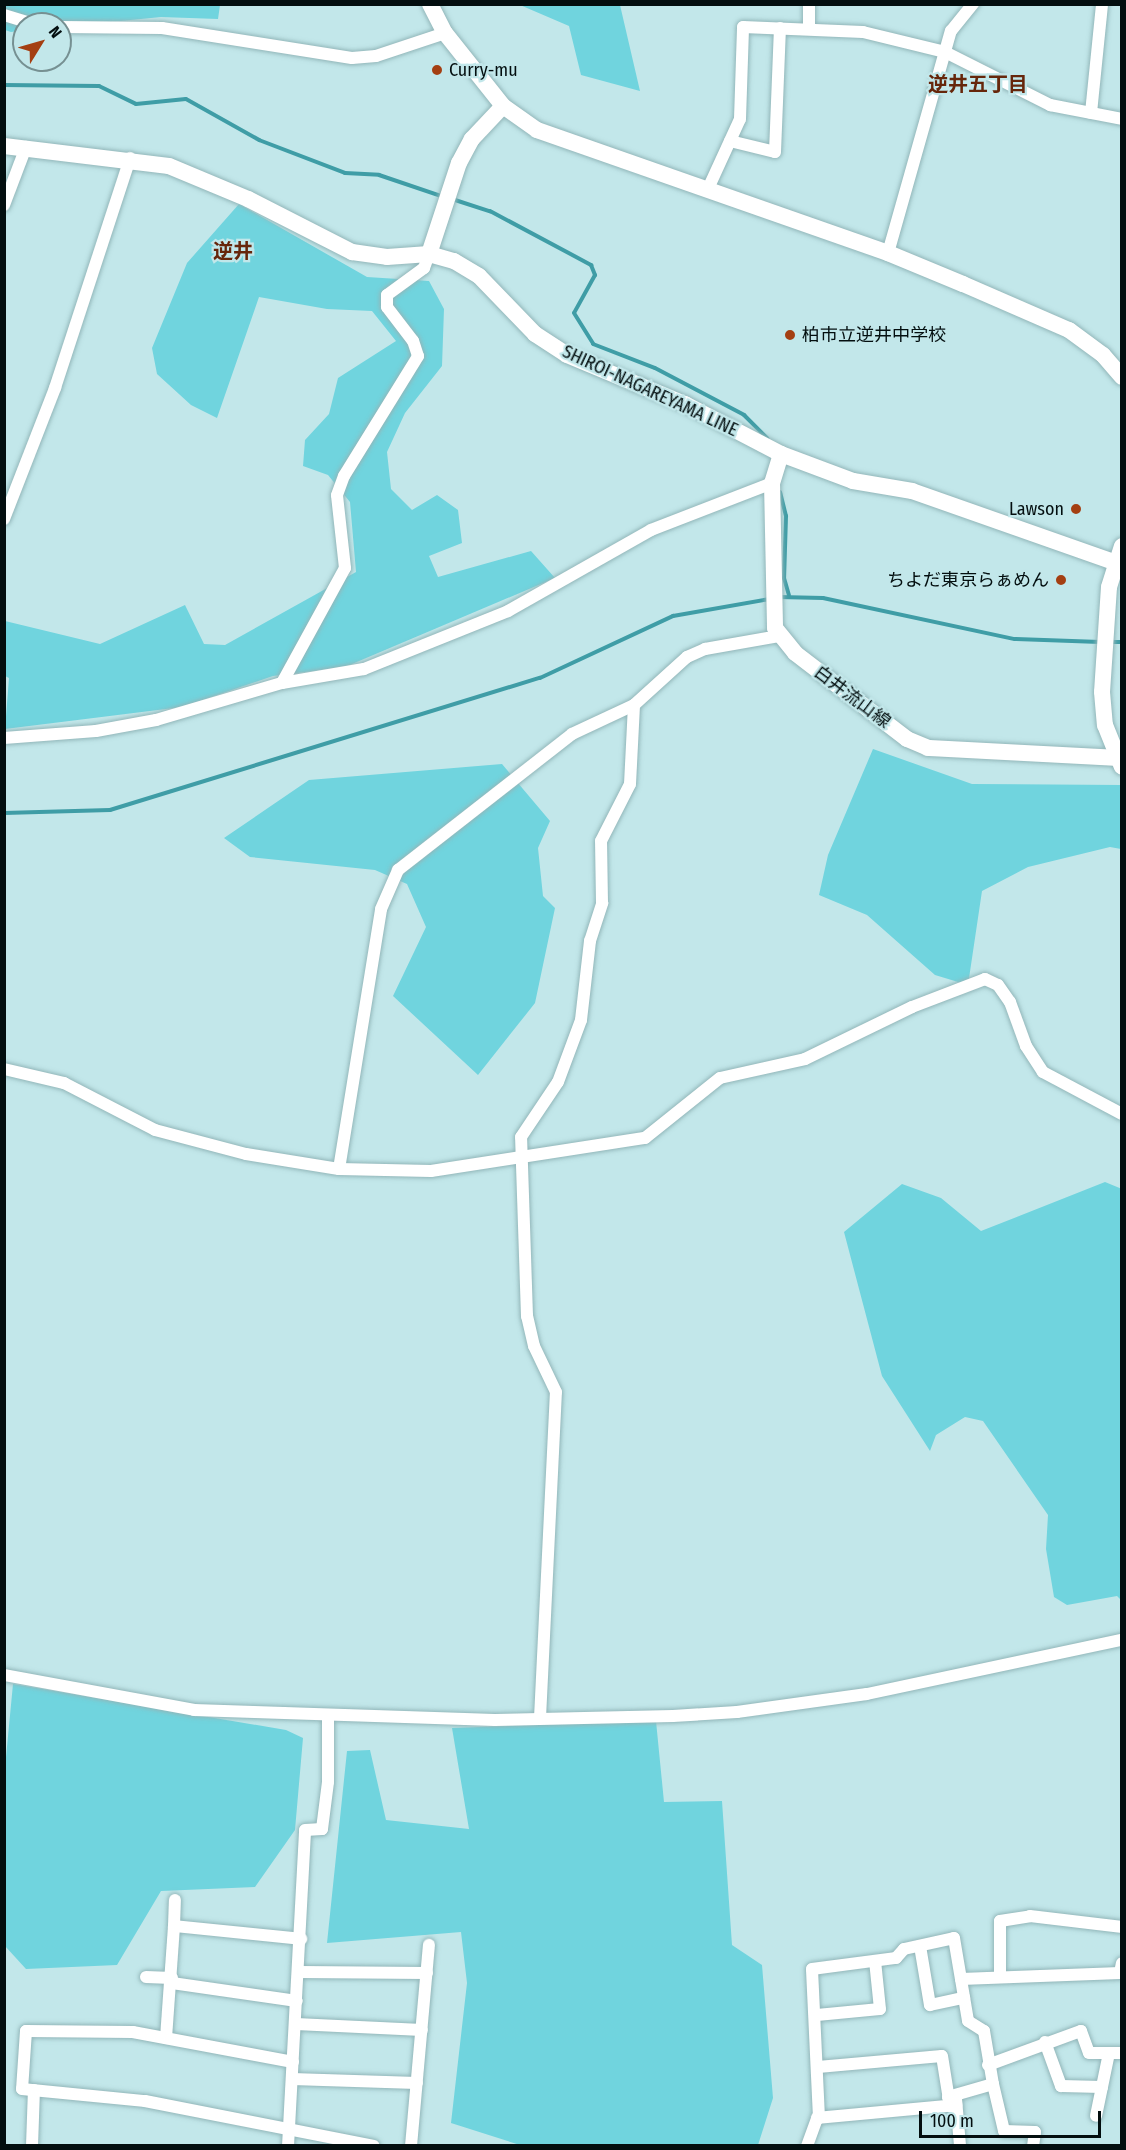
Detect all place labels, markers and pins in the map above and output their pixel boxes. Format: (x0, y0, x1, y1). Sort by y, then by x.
place label: Curry-mu (449, 59, 518, 81)
marker: Curry-mu (430, 63, 444, 77)
place label: 柏市立逆井中学校 (802, 324, 946, 346)
marker: 柏市立逆井中学校 (783, 328, 797, 342)
place label: Lawson (1009, 498, 1064, 520)
marker: Lawson (1069, 502, 1083, 516)
place label: ちよだ東京らぁめん (887, 569, 1049, 591)
marker: ちよだ東京らぁめん (1054, 573, 1068, 587)

